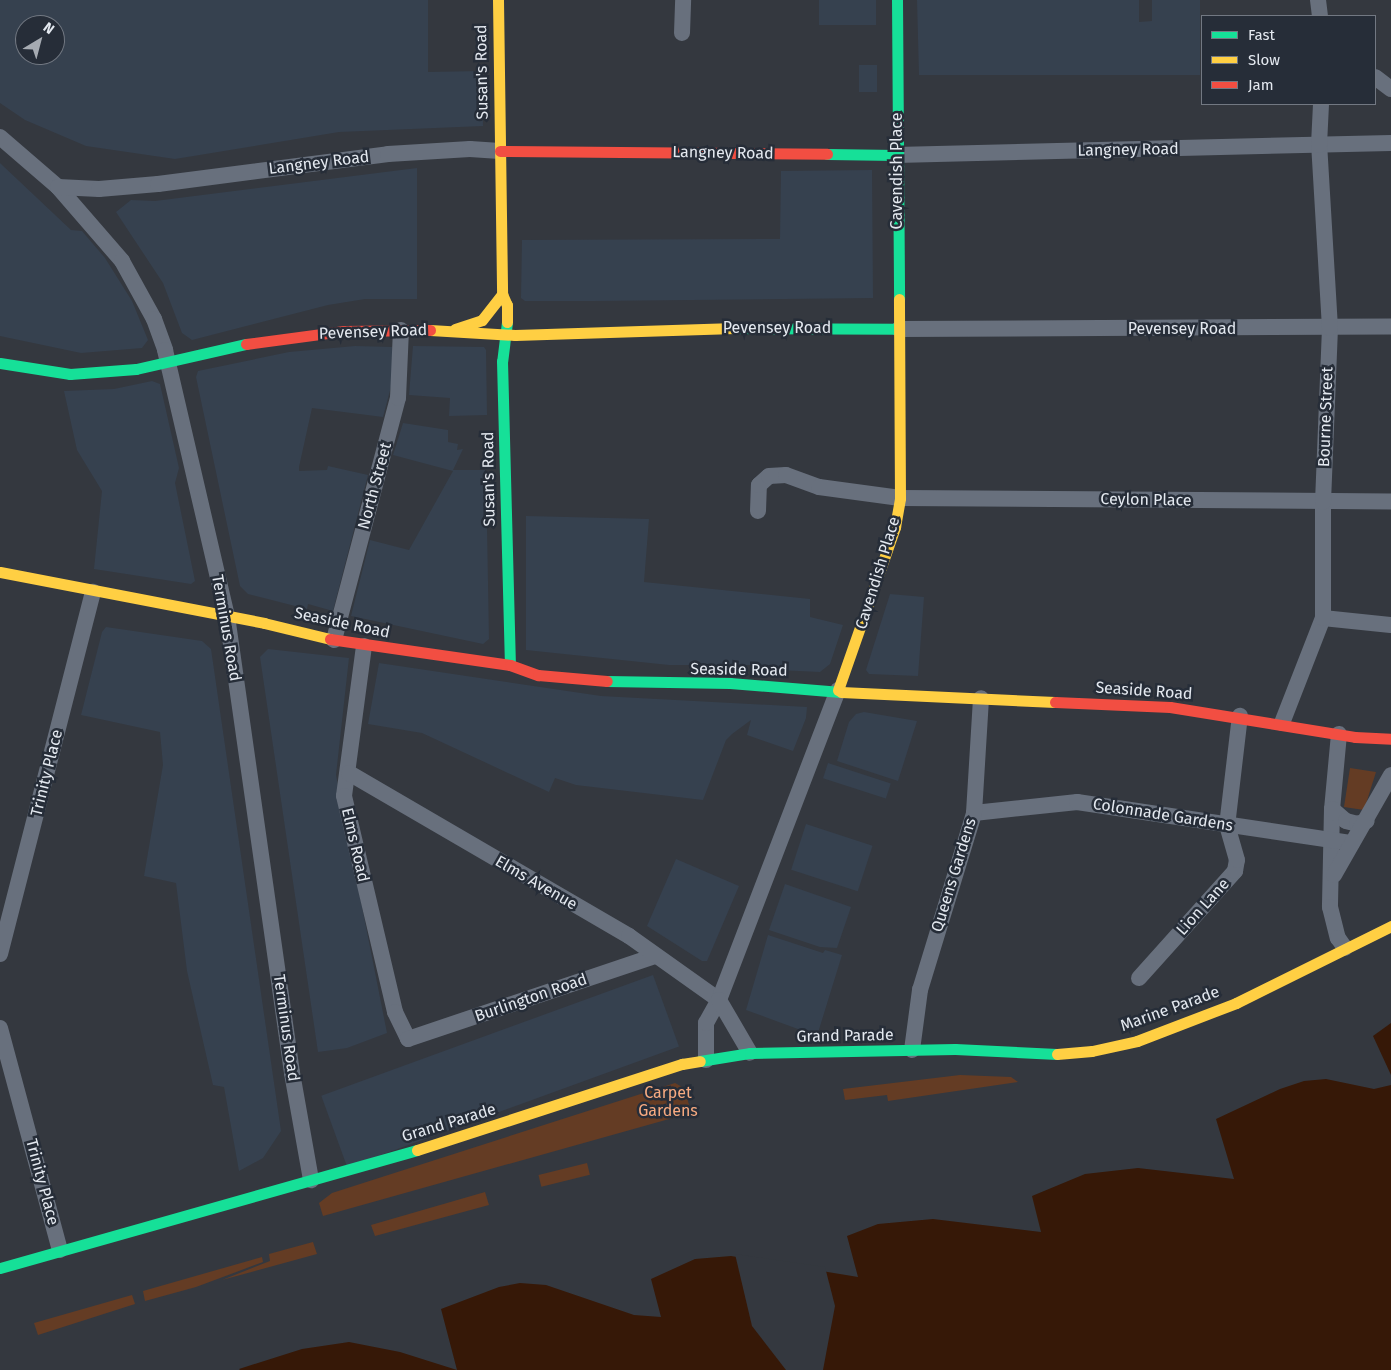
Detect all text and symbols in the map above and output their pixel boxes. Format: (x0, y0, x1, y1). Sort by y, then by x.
north arrow (15, 15, 65, 65)
legend (1201, 15, 1376, 105)
text: N (40, 19, 58, 38)
street label: Susan's Road (472, 24, 492, 120)
text: Fast (1248, 26, 1275, 44)
text: Slow (1248, 51, 1280, 69)
text: Jam (1248, 76, 1274, 94)
street label: Cavendish Place (887, 113, 907, 229)
street label: Langney Road (1077, 140, 1179, 160)
street label: Langney Road (672, 143, 774, 163)
street label: Langney Road (268, 147, 370, 179)
street label: Pevensey Road (723, 318, 831, 338)
street label: Pevensey Road (1128, 319, 1236, 339)
street label: Pevensey Road (318, 321, 428, 343)
street label: Bourne Street (1315, 367, 1337, 467)
street label: Susan's Road (479, 431, 499, 527)
street label: North Street (354, 440, 396, 532)
street label: Ceylon Place (1100, 490, 1192, 510)
street label: Cavendish Place (852, 514, 904, 632)
street label: Terminus Road (207, 573, 245, 683)
street label: Seaside Road (292, 604, 392, 642)
street label: Seaside Road (690, 660, 788, 680)
street label: Seaside Road (1095, 678, 1193, 704)
street label: Trinity Place (27, 728, 67, 818)
street label: Colonnade Gardens (1092, 794, 1234, 836)
street label: Elms Road (337, 806, 373, 884)
street label: Queens Gardens (927, 816, 981, 934)
street label: Elms Avenue (492, 852, 580, 914)
street label: Lion Lane (1172, 875, 1234, 939)
street label: Burlington Road (472, 970, 590, 1026)
street label: Terminus Road (269, 973, 303, 1083)
street label: Marine Parade (1118, 982, 1222, 1036)
street label: Grand Parade (796, 1026, 894, 1046)
park label: Carpet Gardens (638, 1083, 698, 1121)
street label: Grand Parade (400, 1100, 498, 1146)
street label: Trinity Place (21, 1137, 63, 1227)

